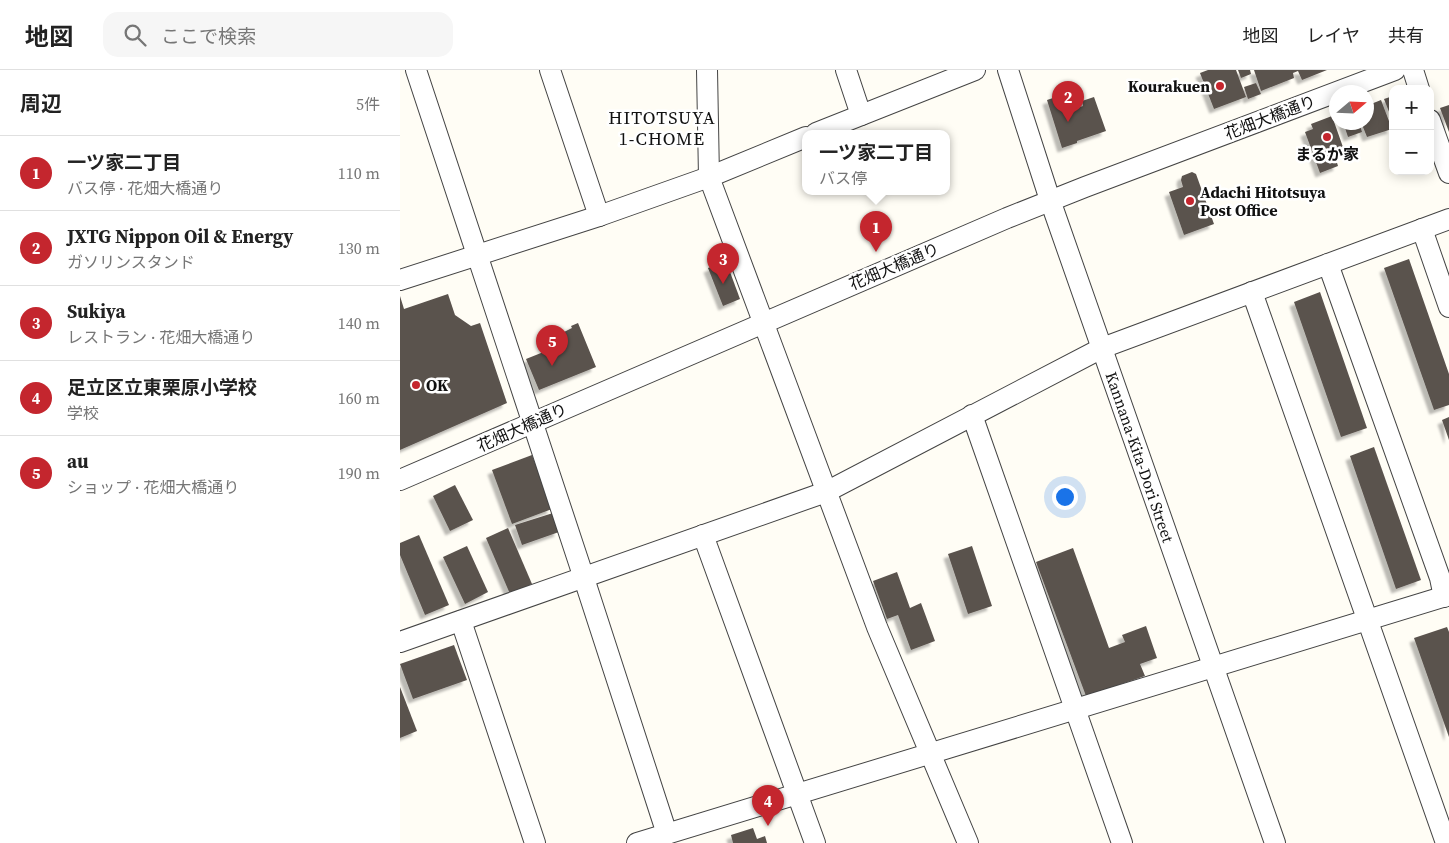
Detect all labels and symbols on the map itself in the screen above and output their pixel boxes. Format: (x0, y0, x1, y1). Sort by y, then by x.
place label: Kourakuen (1128, 75, 1210, 97)
marker: Kourakuen (1214, 80, 1226, 92)
pin: 2 (1052, 81, 1084, 122)
north arrow (1329, 85, 1374, 130)
street label: 花畑大橋通り (1221, 90, 1319, 144)
district label: HITOTSUYA 1-CHOME (608, 105, 716, 151)
marker: まるか家 (1321, 131, 1333, 143)
place label: まるか家 (1295, 143, 1359, 165)
place label: Adachi Hitotsuya Post Office (1200, 181, 1326, 221)
marker: Adachi Hitotsuya Post Office (1184, 195, 1196, 207)
pin: 1 (860, 211, 892, 252)
street label: 花畑大橋通り (846, 237, 942, 295)
pin: 3 (707, 243, 739, 284)
pin: 5 (536, 325, 568, 366)
street label: Kannana-Kita-Dori Street (1100, 369, 1180, 546)
place label: OK (426, 374, 449, 396)
marker: OK (410, 379, 422, 391)
street label: 花畑大橋通り (474, 397, 570, 457)
your location (1052, 484, 1078, 510)
pin: 4 (752, 785, 784, 826)

